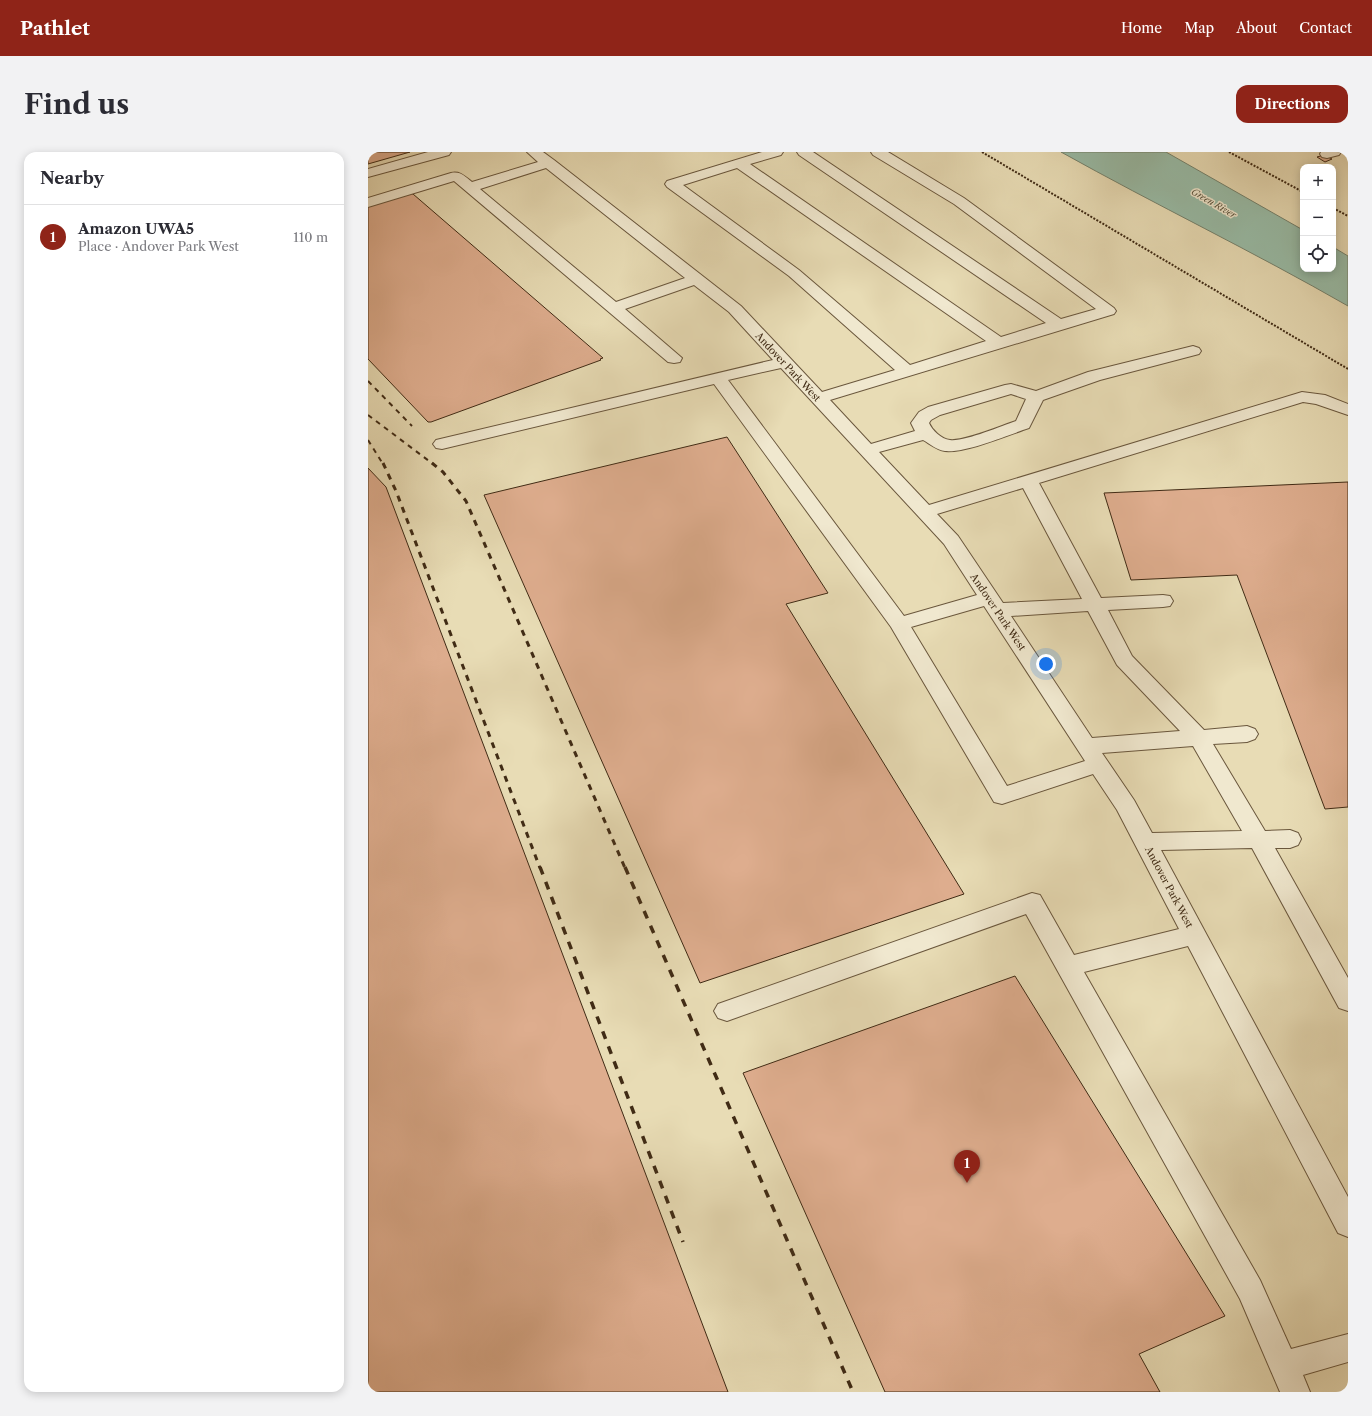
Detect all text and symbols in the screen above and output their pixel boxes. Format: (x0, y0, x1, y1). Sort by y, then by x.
text: Pathlet (20, 17, 90, 40)
text: Home (1121, 19, 1162, 37)
text: Map (1184, 19, 1214, 37)
text: About (1236, 19, 1277, 37)
text: Contact (1299, 19, 1352, 37)
button: Directions (1236, 85, 1348, 123)
text: Find us (24, 87, 129, 121)
map controls (1300, 164, 1336, 272)
button: + (1300, 164, 1336, 200)
text: Nearby (40, 168, 104, 188)
water label: Green River (1190, 186, 1239, 221)
button: − (1300, 200, 1336, 236)
text: Amazon UWA5 (78, 219, 194, 238)
text: 1 (50, 229, 56, 245)
text: 110 m (293, 229, 328, 245)
button: locate (1300, 236, 1336, 272)
text: Place · Andover Park West (78, 238, 239, 254)
street label: Andover Park West (752, 329, 824, 405)
street label: Andover Park West (967, 570, 1029, 653)
your location (1036, 654, 1056, 674)
street label: Andover Park West (1142, 843, 1196, 930)
pin: 1 (954, 1150, 980, 1183)

